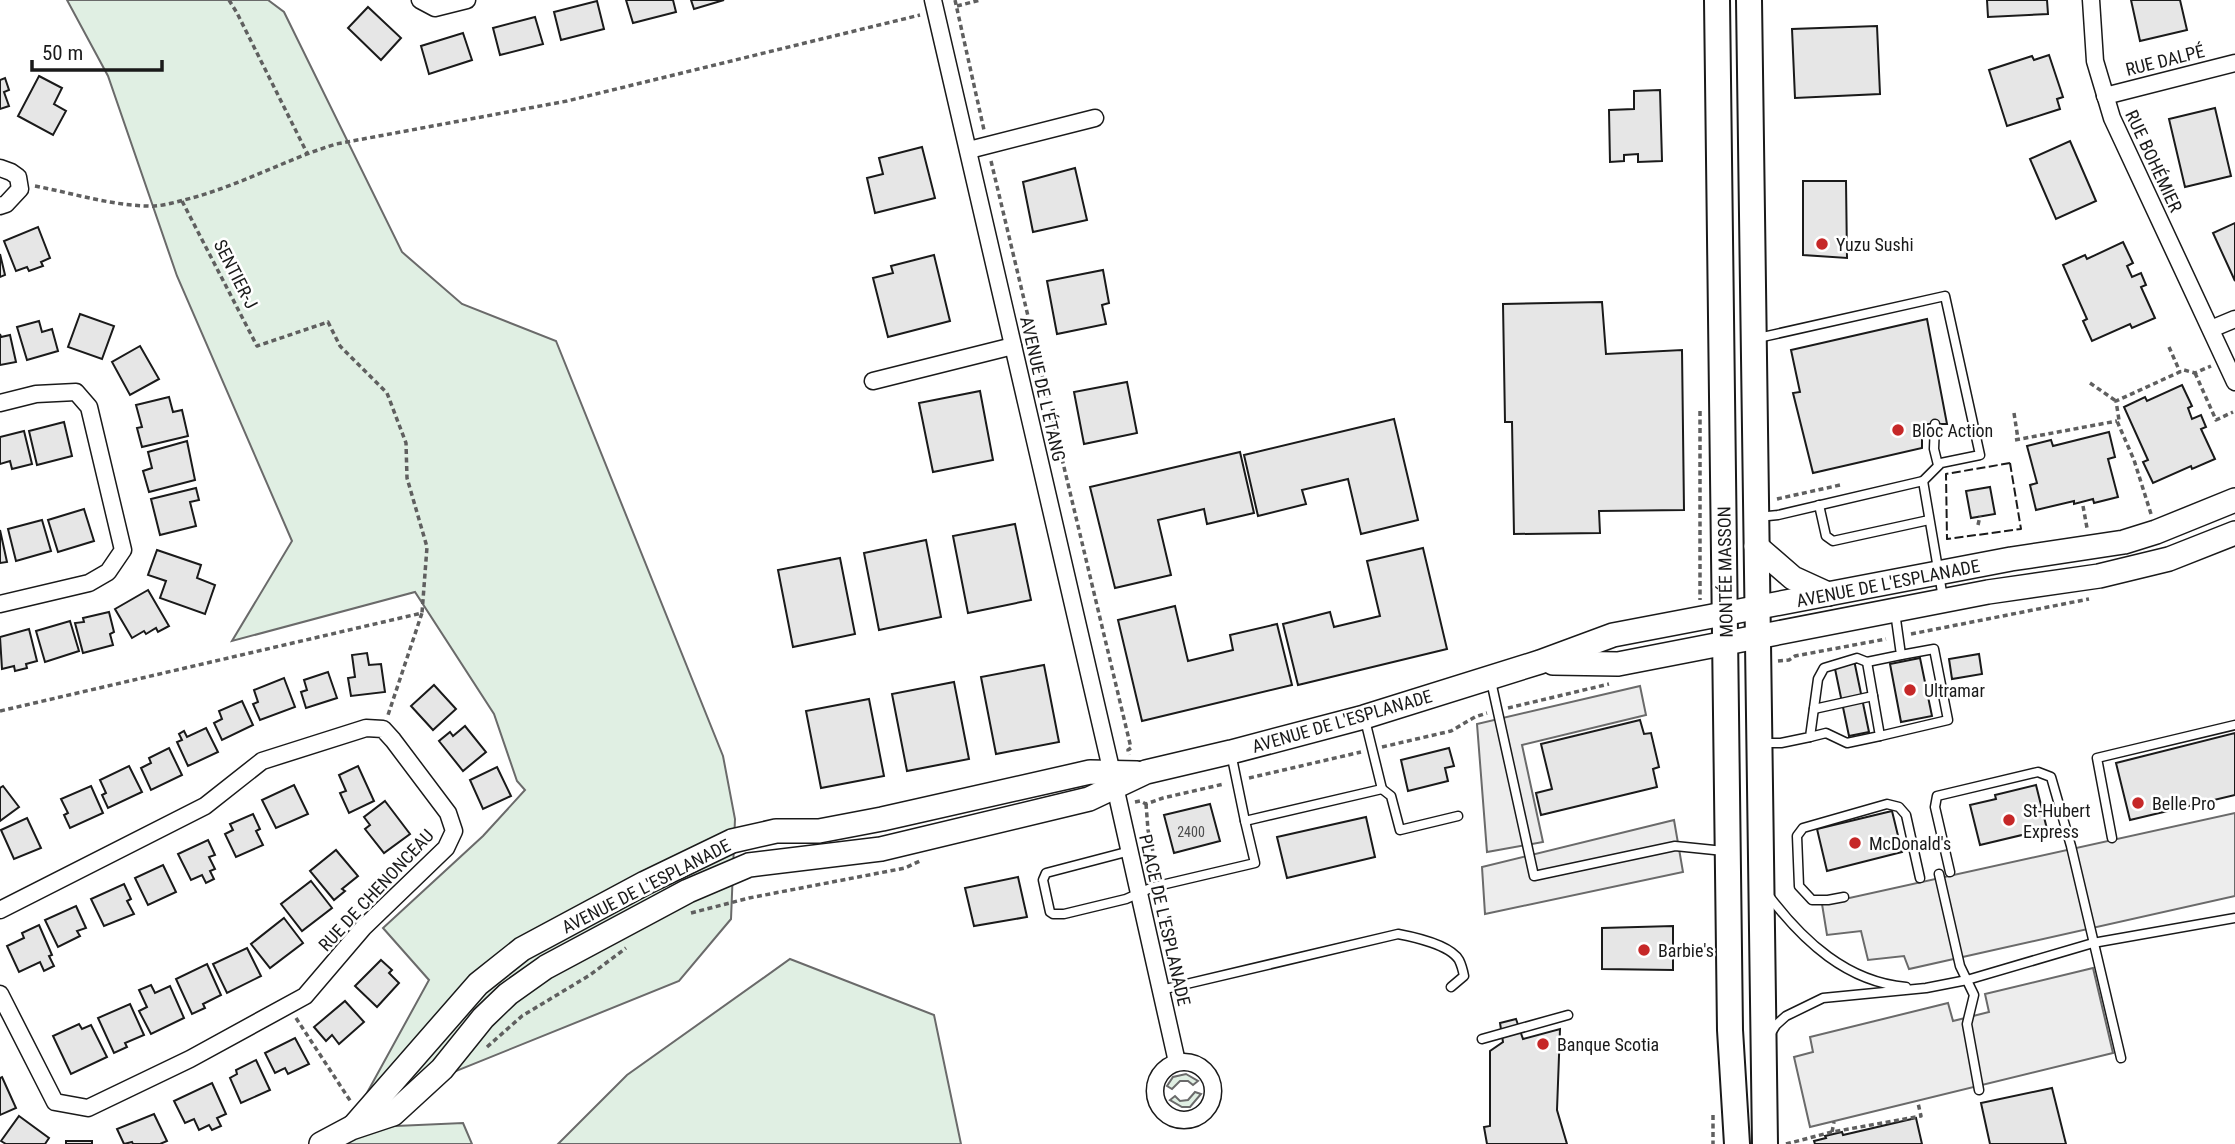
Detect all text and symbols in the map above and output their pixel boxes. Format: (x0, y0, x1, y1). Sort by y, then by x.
scale bar (32, 28, 161, 72)
street label: RUE DALPÉ (2123, 40, 2207, 80)
text: 50 m (42, 41, 83, 65)
street label: RUE BOHÉMIER (2121, 107, 2187, 216)
place label: Yuzu Sushi (1836, 234, 1914, 255)
street label: SENTIER-J (210, 236, 262, 312)
marker: Yuzu Sushi (1814, 236, 1830, 252)
street label: AVENUE DE L'ÉTANG (1016, 315, 1070, 463)
place label: Bloc Action (1912, 420, 1993, 441)
marker: Bloc Action (1890, 422, 1906, 438)
street label: MONTÉE MASSON (1713, 506, 1737, 638)
street label: AVENUE DE L'ESPLANADE (1795, 555, 1982, 611)
place label: Ultramar (1924, 680, 1985, 701)
marker: Ultramar (1902, 682, 1918, 698)
street label: AVENUE DE L'ESPLANADE (1250, 685, 1434, 757)
place label: Belle Pro (2152, 793, 2215, 814)
marker: Belle Pro (2130, 795, 2146, 811)
place label: St-Hubert Express (2023, 800, 2091, 842)
marker: St-Hubert Express (2001, 812, 2017, 828)
house number: 2400 (1177, 824, 1205, 840)
street label: RUE DE CHENONCEAU (314, 825, 438, 955)
street label: PLACE DE L'ESPLANADE (1135, 832, 1195, 1008)
place label: McDonald's (1869, 833, 1951, 854)
street label: AVENUE DE L'ESPLANADE (558, 834, 734, 938)
marker: McDonald's (1847, 835, 1863, 851)
place label: Barbie's (1658, 940, 1714, 961)
marker: Barbie's (1636, 942, 1652, 958)
place label: Banque Scotia (1557, 1034, 1659, 1055)
marker: Banque Scotia (1535, 1036, 1551, 1052)

